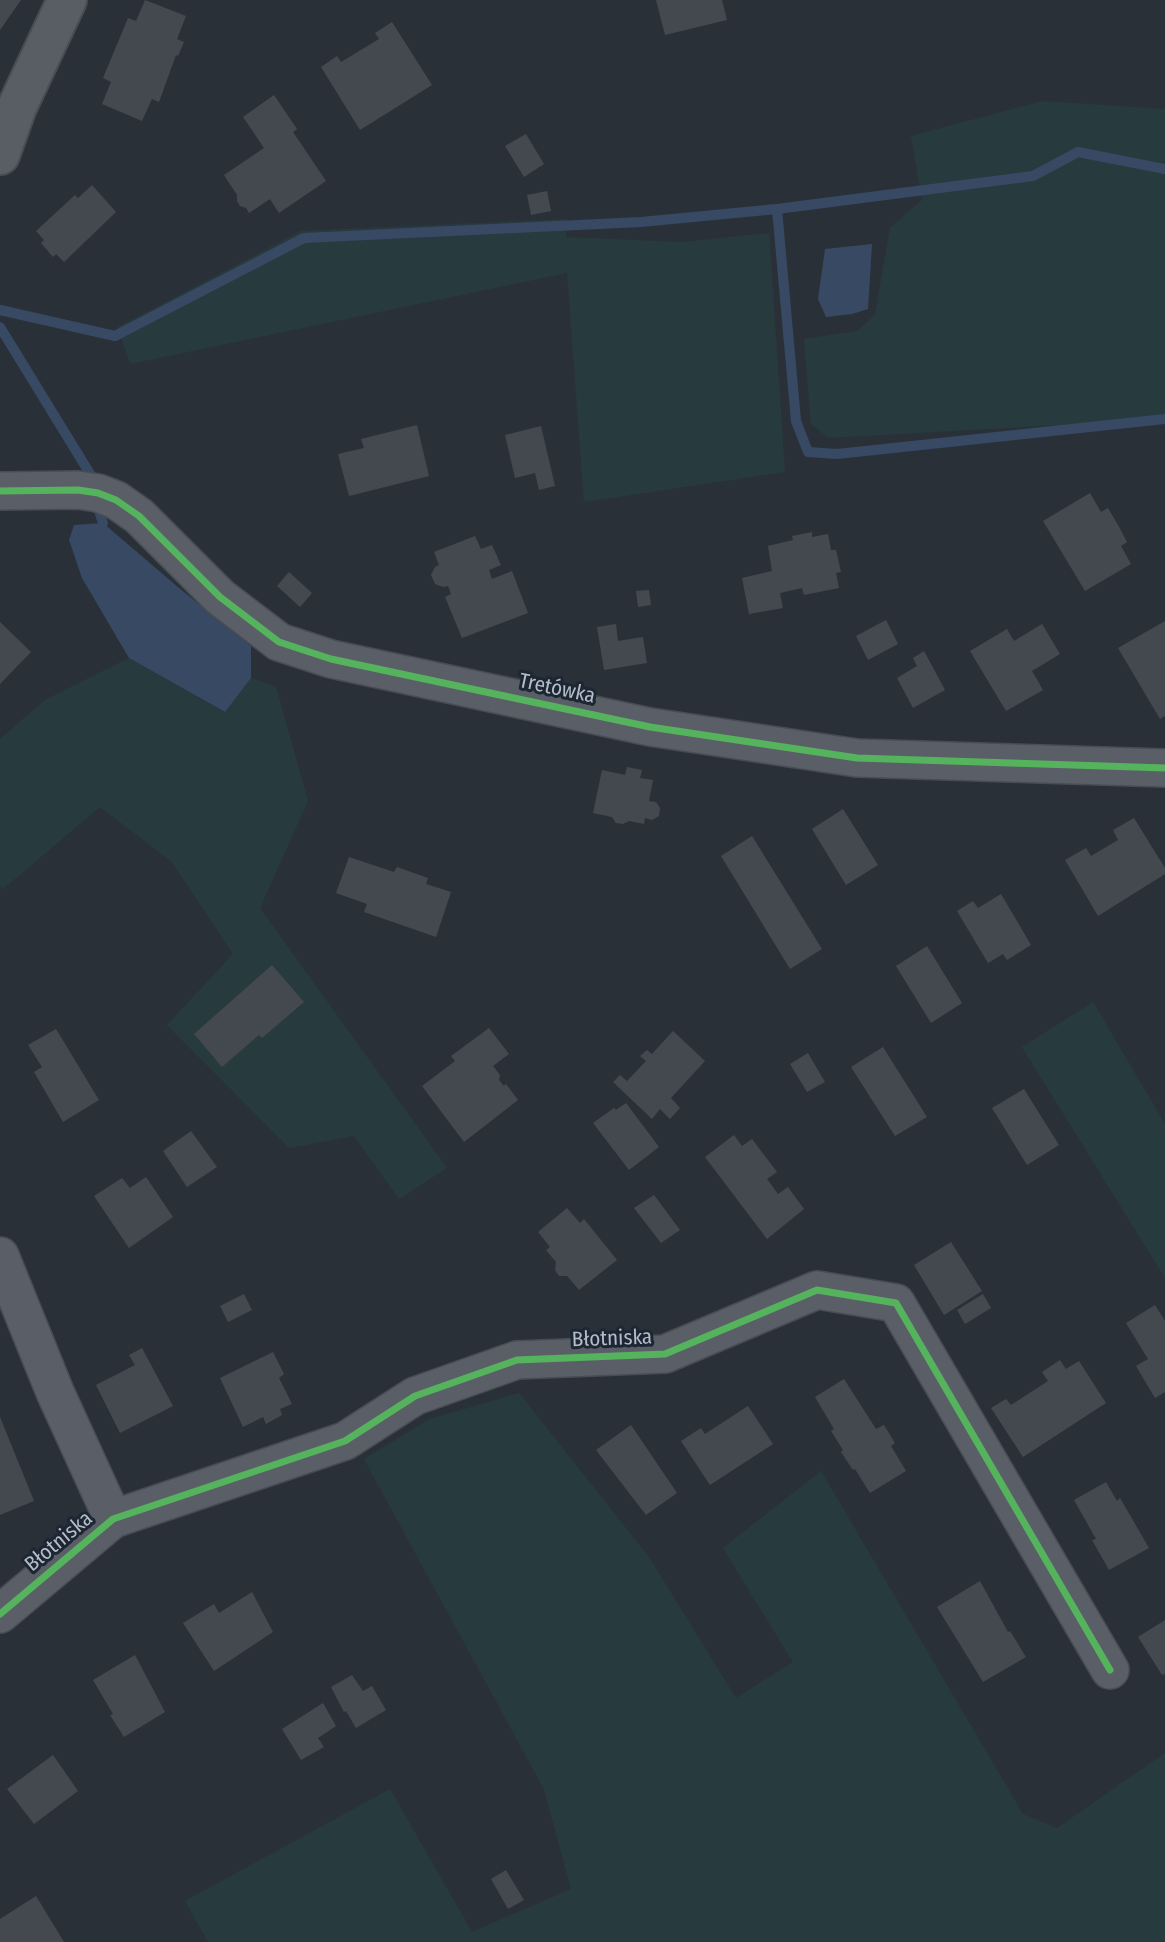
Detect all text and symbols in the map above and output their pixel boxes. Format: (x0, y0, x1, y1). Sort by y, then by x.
street label: Tretówka (517, 669, 597, 709)
street label: Błotniska (571, 1325, 653, 1353)
street label: Błotniska (20, 1507, 98, 1577)

